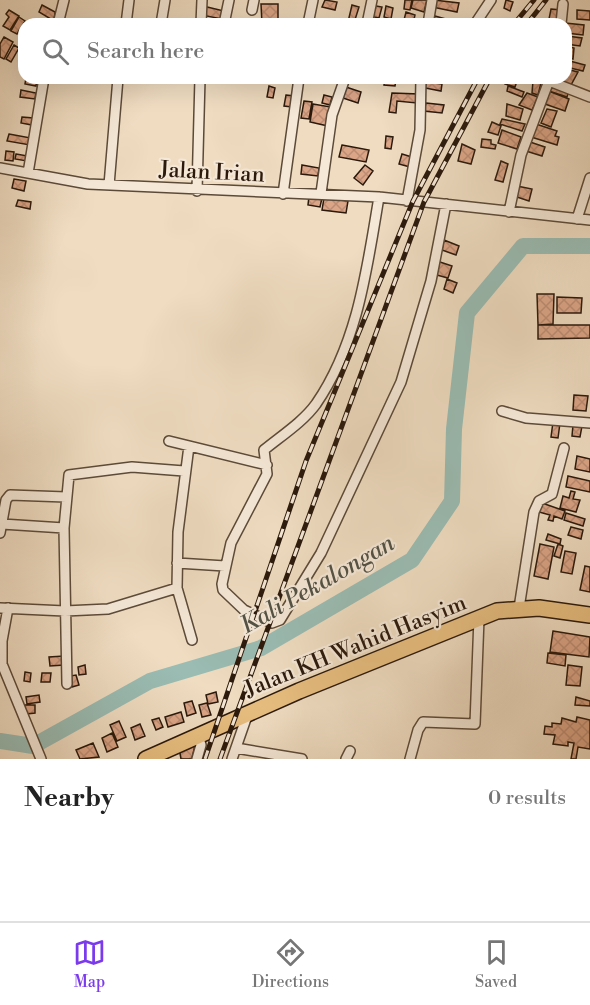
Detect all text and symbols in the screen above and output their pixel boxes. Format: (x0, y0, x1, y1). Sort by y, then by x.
search box (18, 18, 572, 84)
icon: search (39, 35, 72, 68)
text: Search here (87, 38, 204, 65)
street label: Jalan Irian (158, 156, 265, 189)
water label: Kali Pekalongan (235, 528, 401, 641)
street label: Jalan KH Wahid Hasyim (240, 589, 471, 704)
text: Nearby (24, 782, 114, 814)
text: 0 results (488, 786, 566, 811)
tab: Map (73, 936, 106, 992)
tab: Directions (252, 936, 329, 992)
tab: Saved (475, 936, 517, 992)

